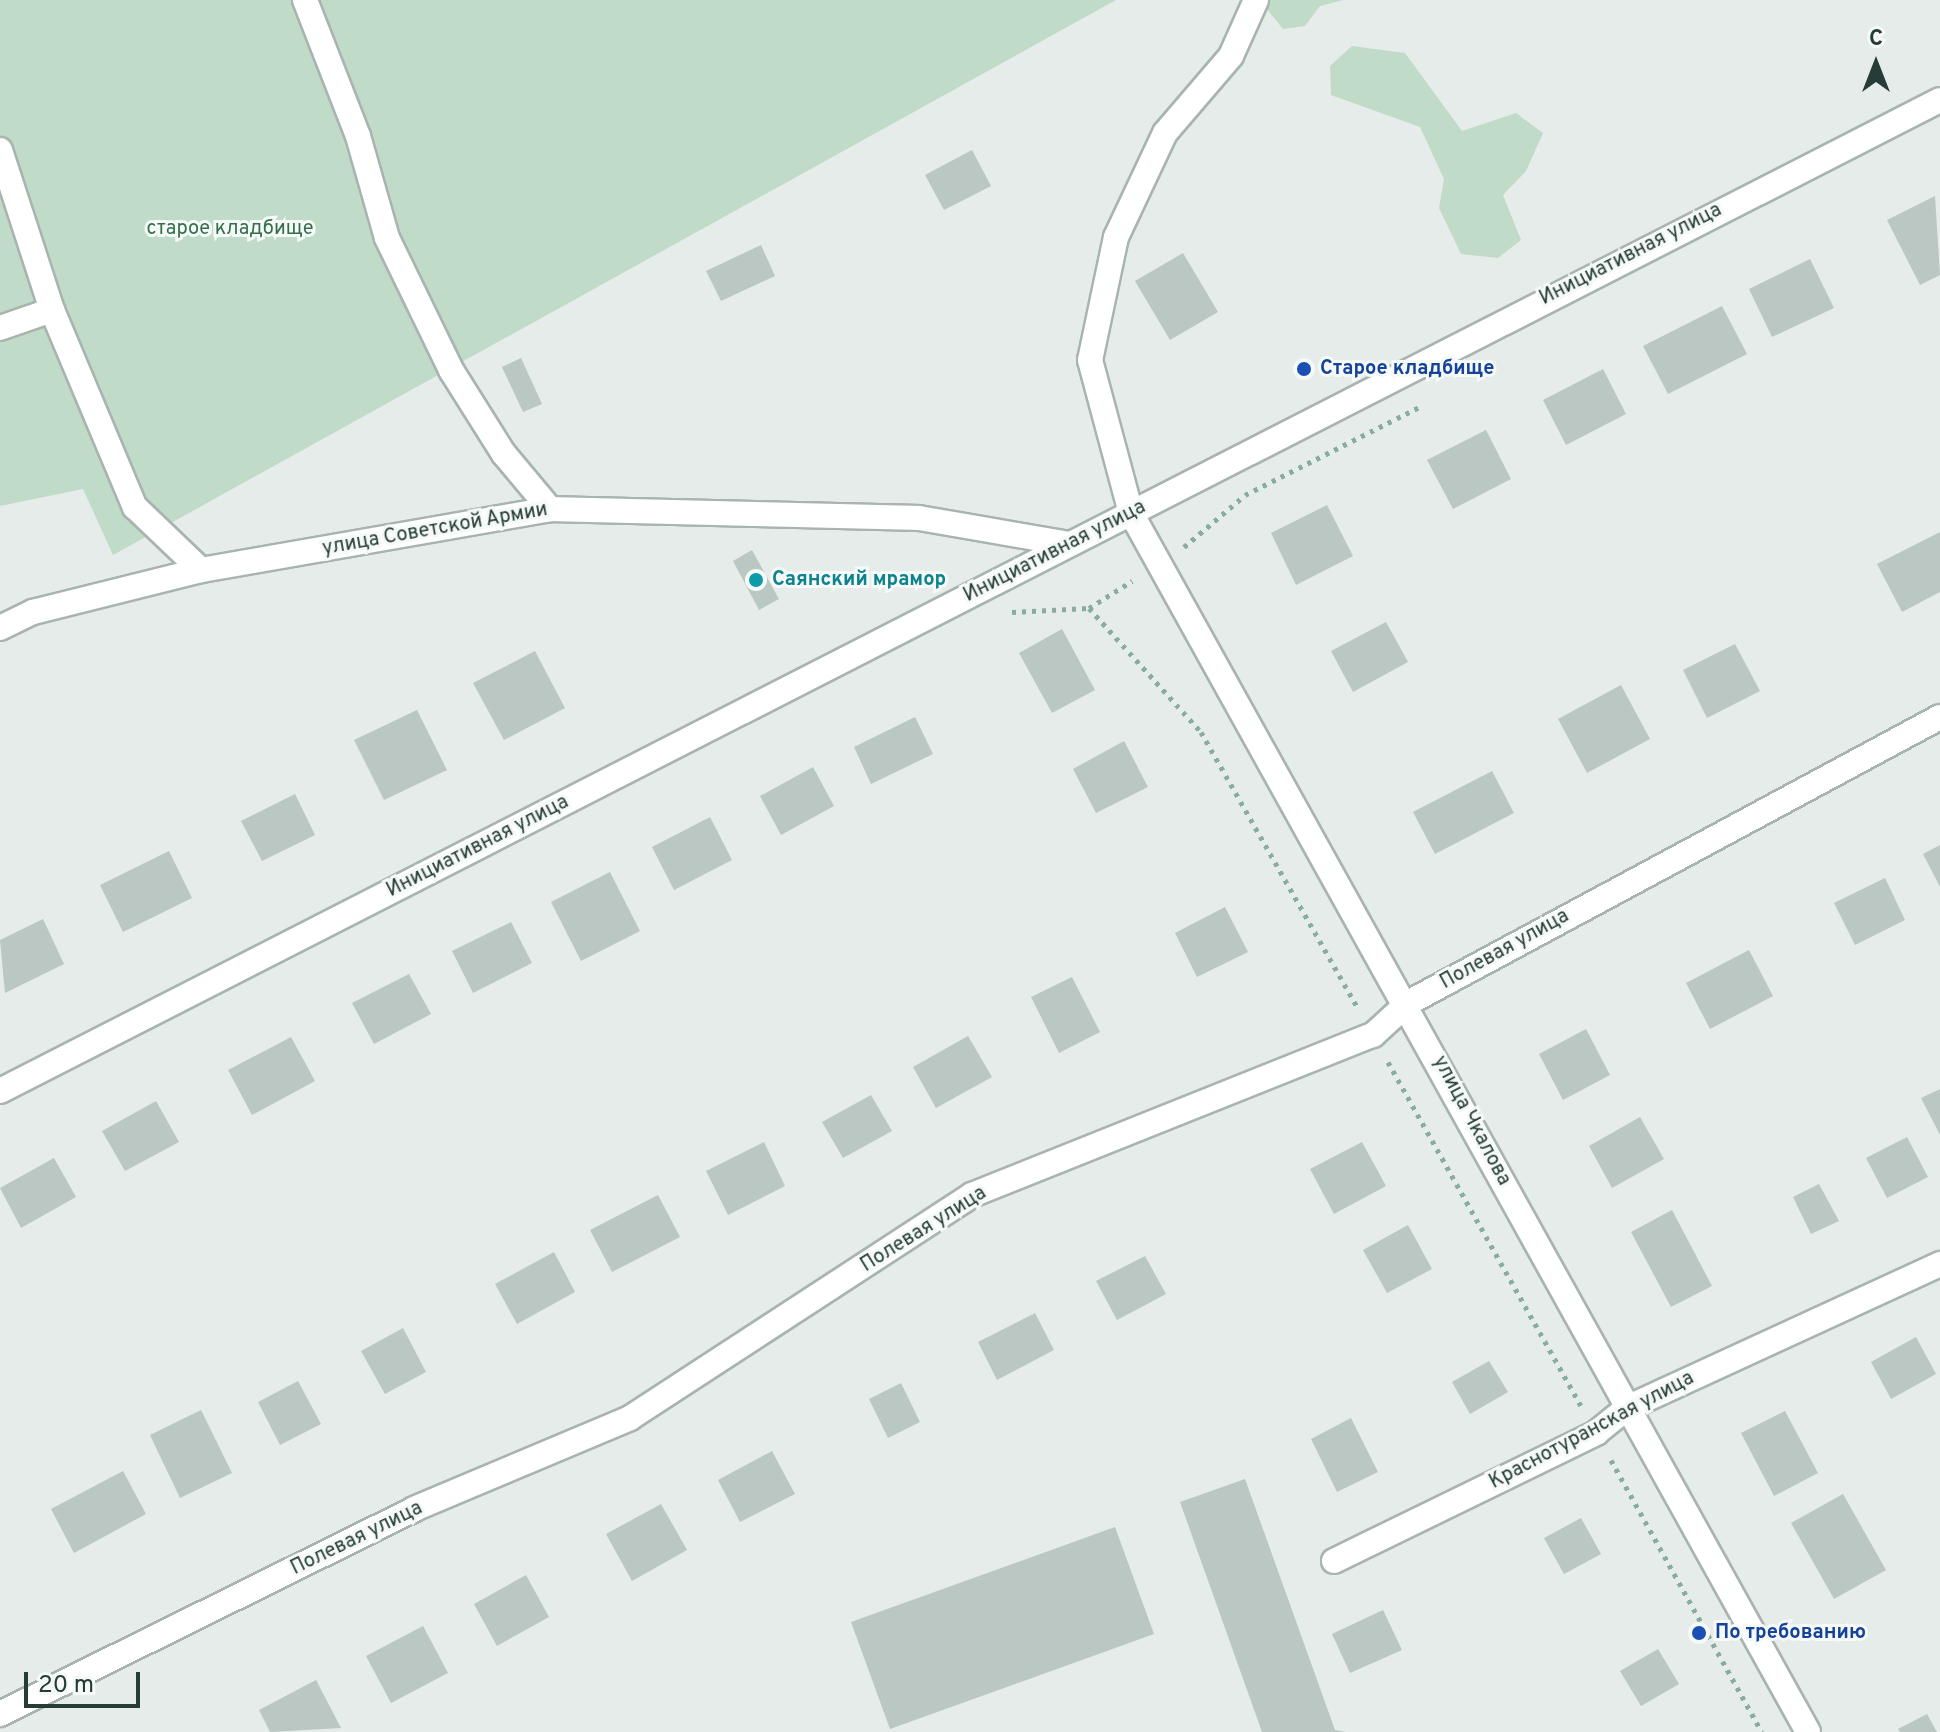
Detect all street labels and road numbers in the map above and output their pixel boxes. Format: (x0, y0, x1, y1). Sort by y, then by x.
street label: Инициативная улица (1536, 199, 1726, 311)
street label: Инициативная улица (960, 496, 1150, 608)
street label: улица Советской Армии (320, 498, 550, 562)
street label: Инициативная улица (383, 791, 573, 903)
street label: Полевая улица (1436, 905, 1574, 995)
street label: улица Чкалова (1427, 1052, 1515, 1190)
street label: Полевая улица (857, 1182, 991, 1278)
street label: Краснотуранская улица (1486, 1367, 1698, 1495)
street label: Полевая улица (287, 1497, 427, 1581)

